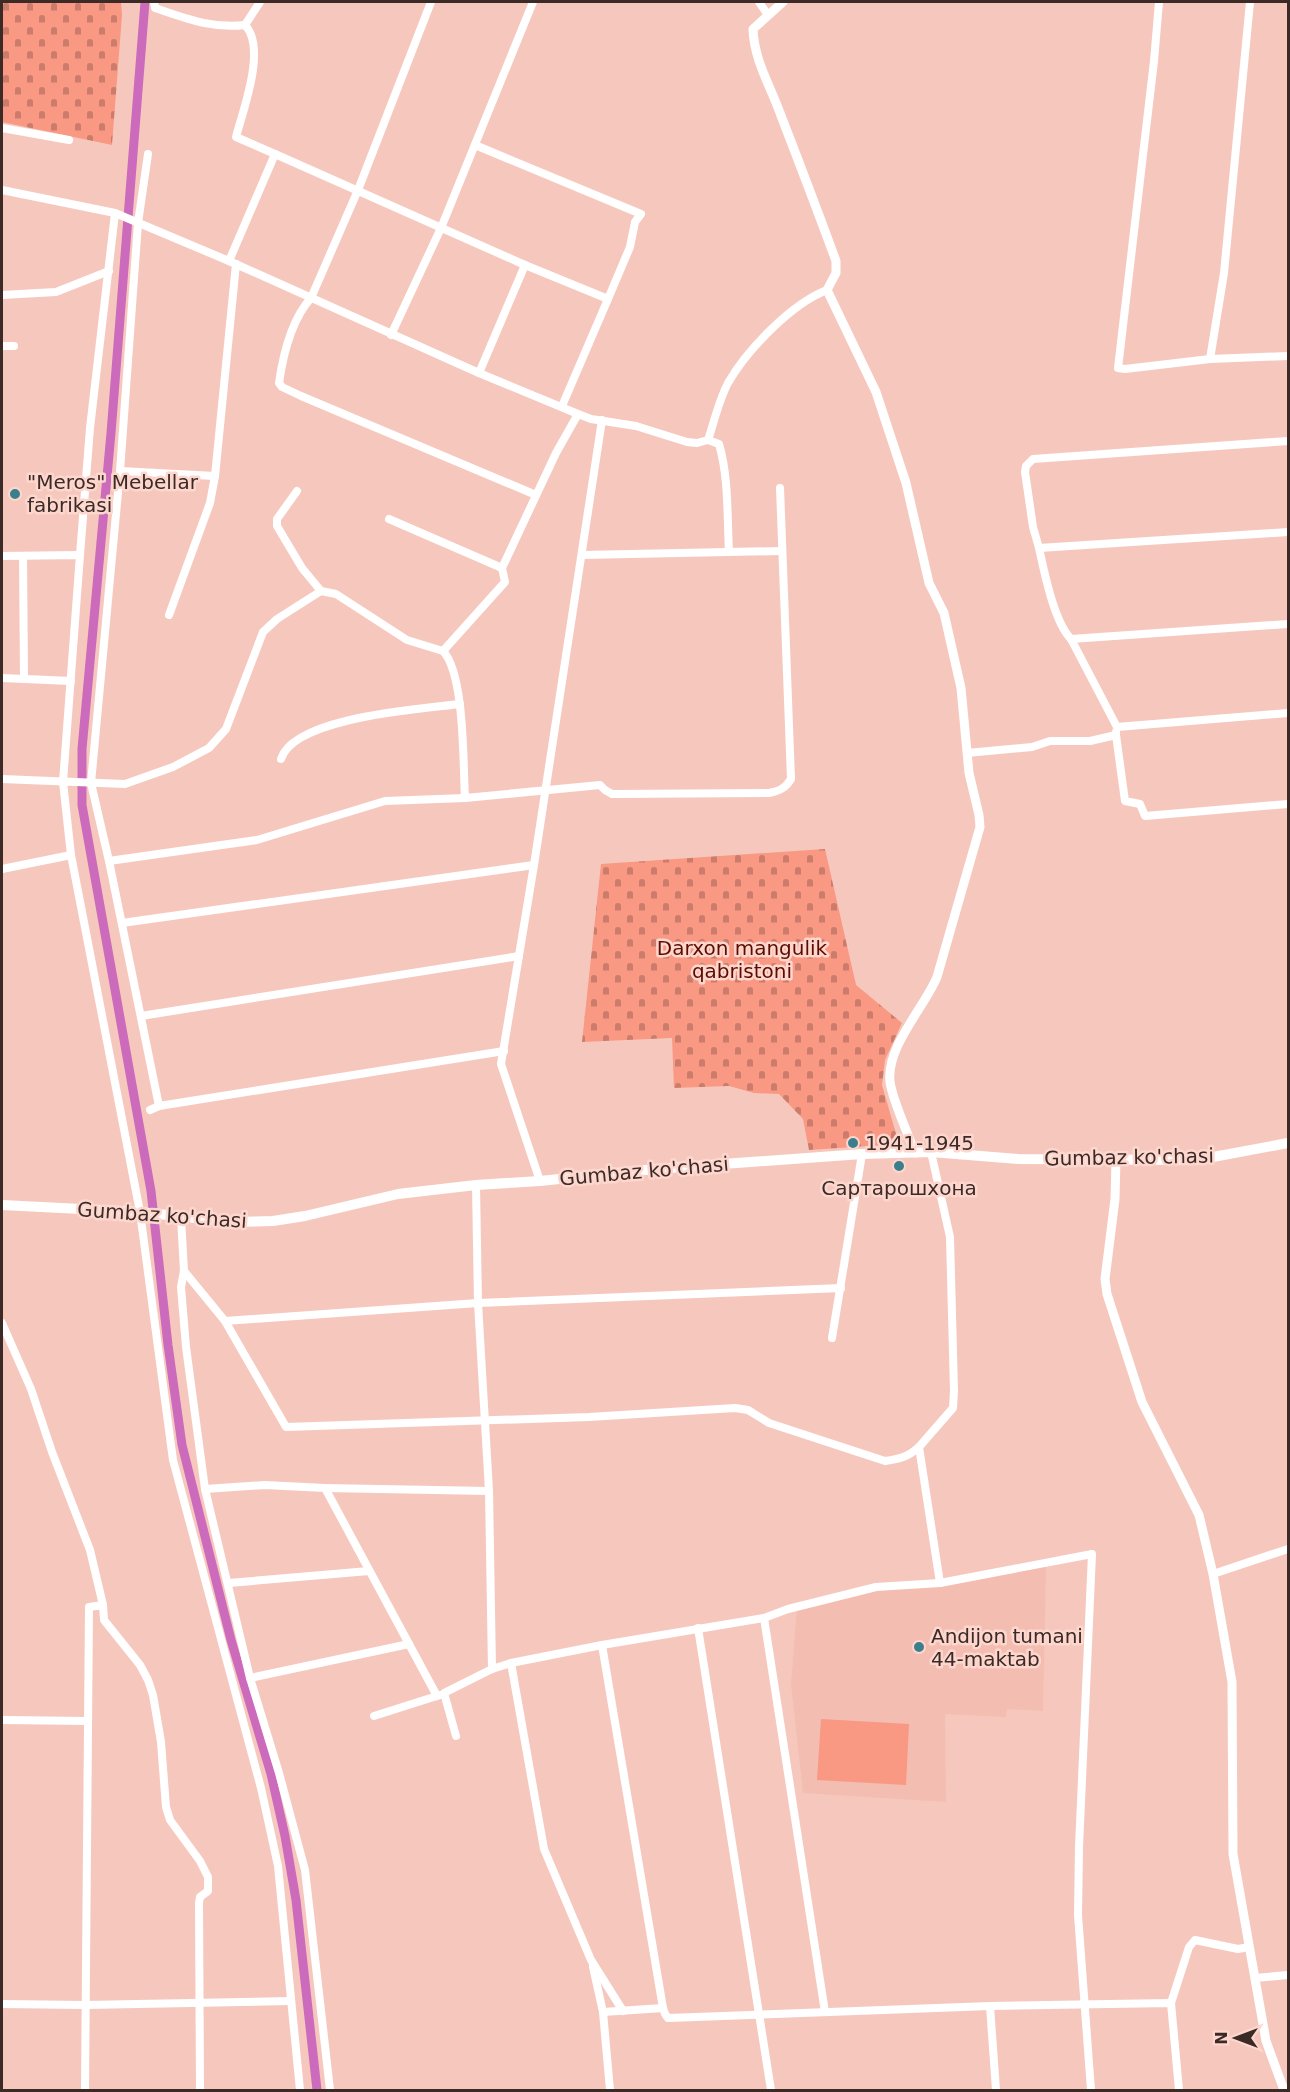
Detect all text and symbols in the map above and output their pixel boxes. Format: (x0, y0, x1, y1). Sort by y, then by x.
place label: "Meros" Mebellar fabrikasi (27, 470, 199, 517)
marker: "Meros" Mebellar fabrikasi (8, 487, 22, 501)
park label: Darxon mangulik qabristoni (657, 936, 828, 983)
place label: 1941-1945 (865, 1131, 974, 1155)
marker: 1941-1945 (846, 1136, 860, 1150)
street label: Gumbaz ko'chasi (1044, 1144, 1214, 1170)
street label: Gumbaz ko'chasi (558, 1152, 730, 1190)
marker: Сартарошхона (892, 1159, 906, 1173)
place label: Сартарошхона (821, 1176, 977, 1200)
street label: Gumbaz ko'chasi (76, 1197, 248, 1233)
place label: Andijon tumani 44-maktab (931, 1624, 1083, 1671)
marker: Andijon tumani 44-maktab (912, 1640, 926, 1654)
north arrow (1206, 2008, 1266, 2068)
text: N (1212, 2031, 1231, 2045)

